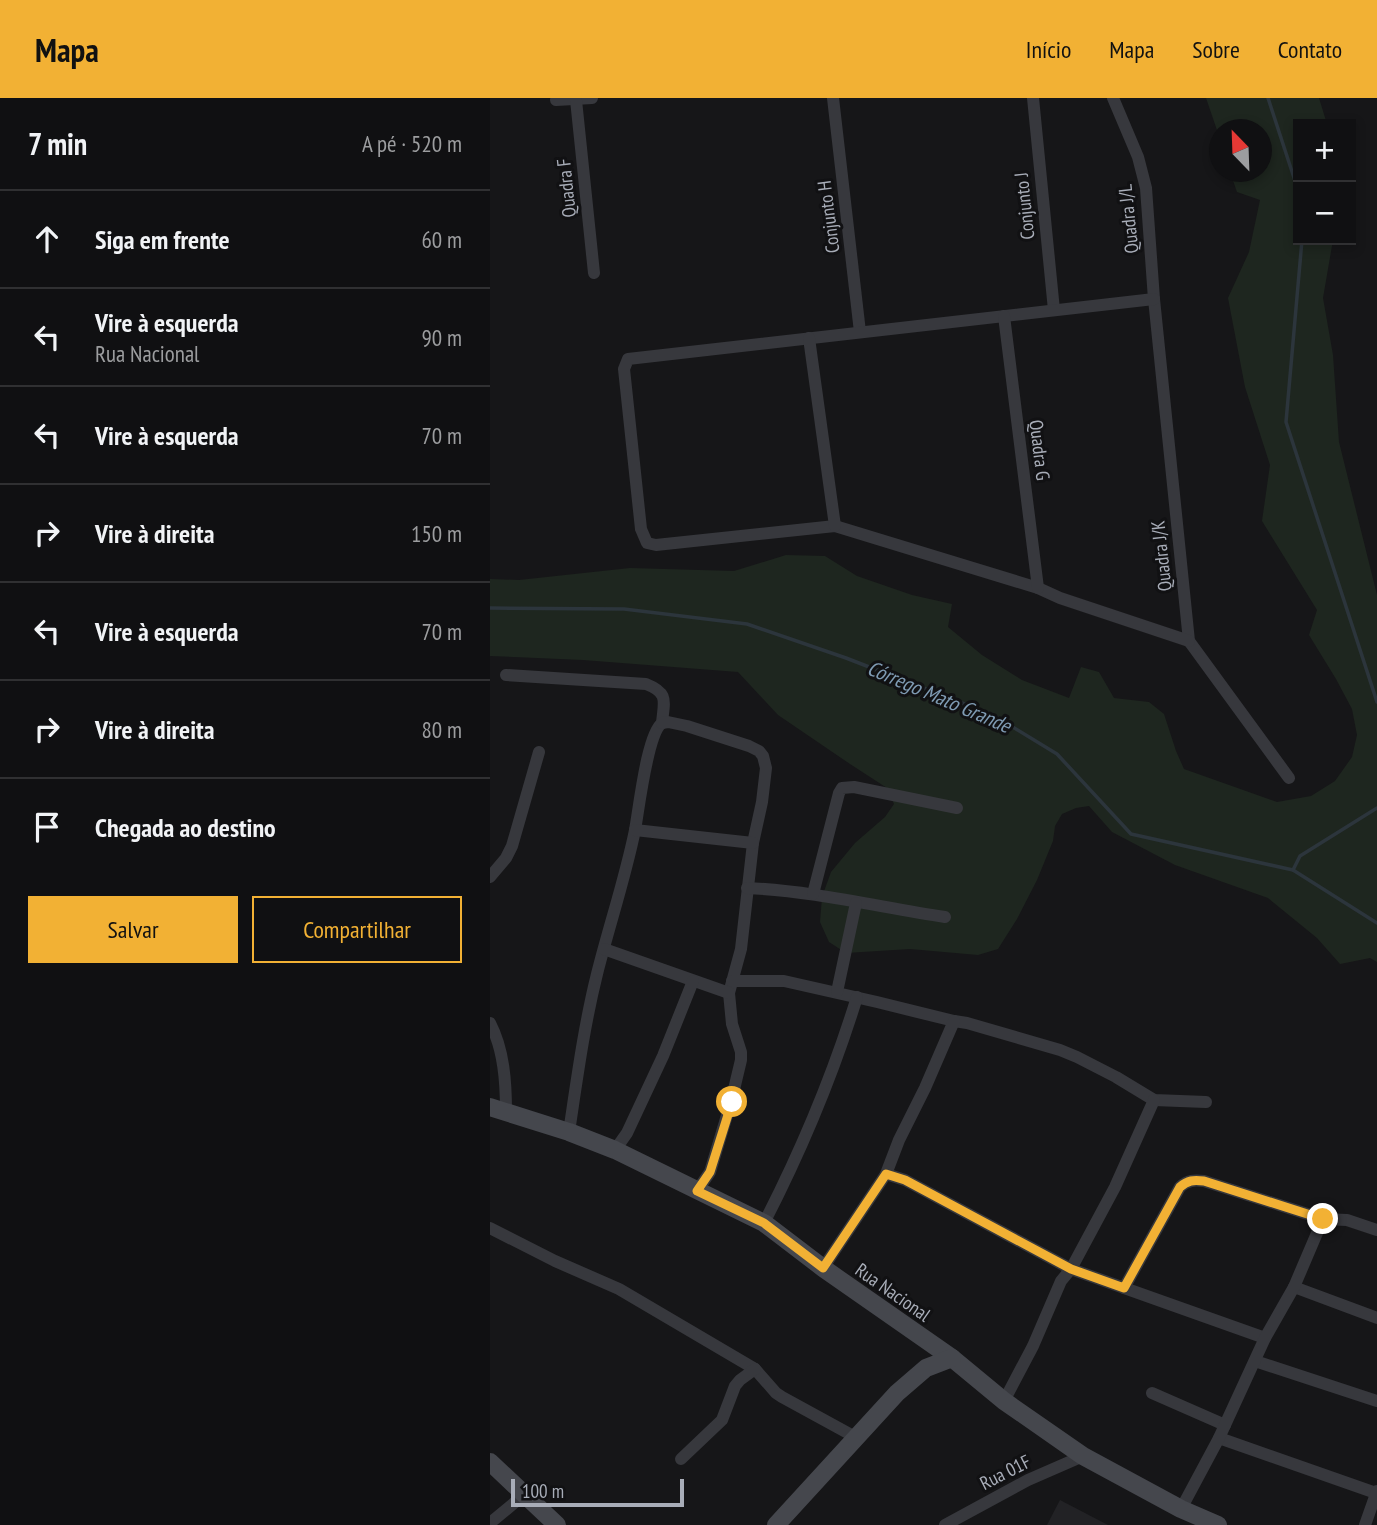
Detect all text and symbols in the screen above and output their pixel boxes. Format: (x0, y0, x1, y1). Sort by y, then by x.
text: Mapa (35, 28, 99, 71)
text: Início (1026, 34, 1071, 65)
text: Mapa (1109, 34, 1154, 65)
text: Sobre (1192, 34, 1240, 65)
text: Contato (1278, 34, 1342, 65)
north arrow (1209, 119, 1272, 182)
map controls (1293, 119, 1356, 245)
button: + (1293, 119, 1356, 182)
text: 7 min (28, 124, 87, 163)
text: A pé · 520 m (362, 129, 462, 158)
street label: Quadra F (551, 157, 581, 219)
street label: Conjunto J (1009, 171, 1039, 241)
street label: Conjunto H (812, 179, 844, 255)
button: − (1293, 182, 1356, 245)
street label: Quadra J/L (1112, 183, 1144, 255)
icon: ahead (28, 220, 66, 258)
text: Siga em frente (95, 223, 230, 256)
text: 60 m (421, 225, 462, 254)
text: Vire à esquerda (95, 306, 238, 339)
icon: left (28, 318, 66, 356)
text: 90 m (421, 323, 462, 352)
text: Rua Nacional (95, 339, 199, 368)
icon: left (28, 416, 66, 454)
street label: Quadra G (1024, 418, 1056, 482)
text: Vire à esquerda (95, 419, 238, 452)
text: 70 m (421, 421, 462, 450)
icon: right (28, 514, 66, 552)
text: Vire à direita (95, 517, 214, 550)
text: 150 m (411, 519, 462, 548)
street label: Quadra J/K (1145, 519, 1177, 593)
icon: left (28, 612, 66, 650)
text: Vire à esquerda (95, 615, 238, 648)
text: 70 m (421, 617, 462, 646)
water label: Córrego Mato Grande (863, 654, 1016, 739)
icon: right (28, 710, 66, 748)
text: Vire à direita (95, 713, 214, 746)
text: 80 m (421, 715, 462, 744)
icon: arrive (28, 808, 66, 846)
text: Chegada ao destino (95, 811, 276, 844)
button: Salvar (28, 896, 238, 963)
button: Compartilhar (252, 896, 462, 963)
route start (716, 1086, 747, 1117)
route end (1307, 1203, 1338, 1234)
street label: Rua Nacional (851, 1257, 936, 1327)
street label: Rua 01F (976, 1449, 1035, 1495)
scale bar (511, 1476, 684, 1508)
text: 100 m (522, 1479, 564, 1503)

